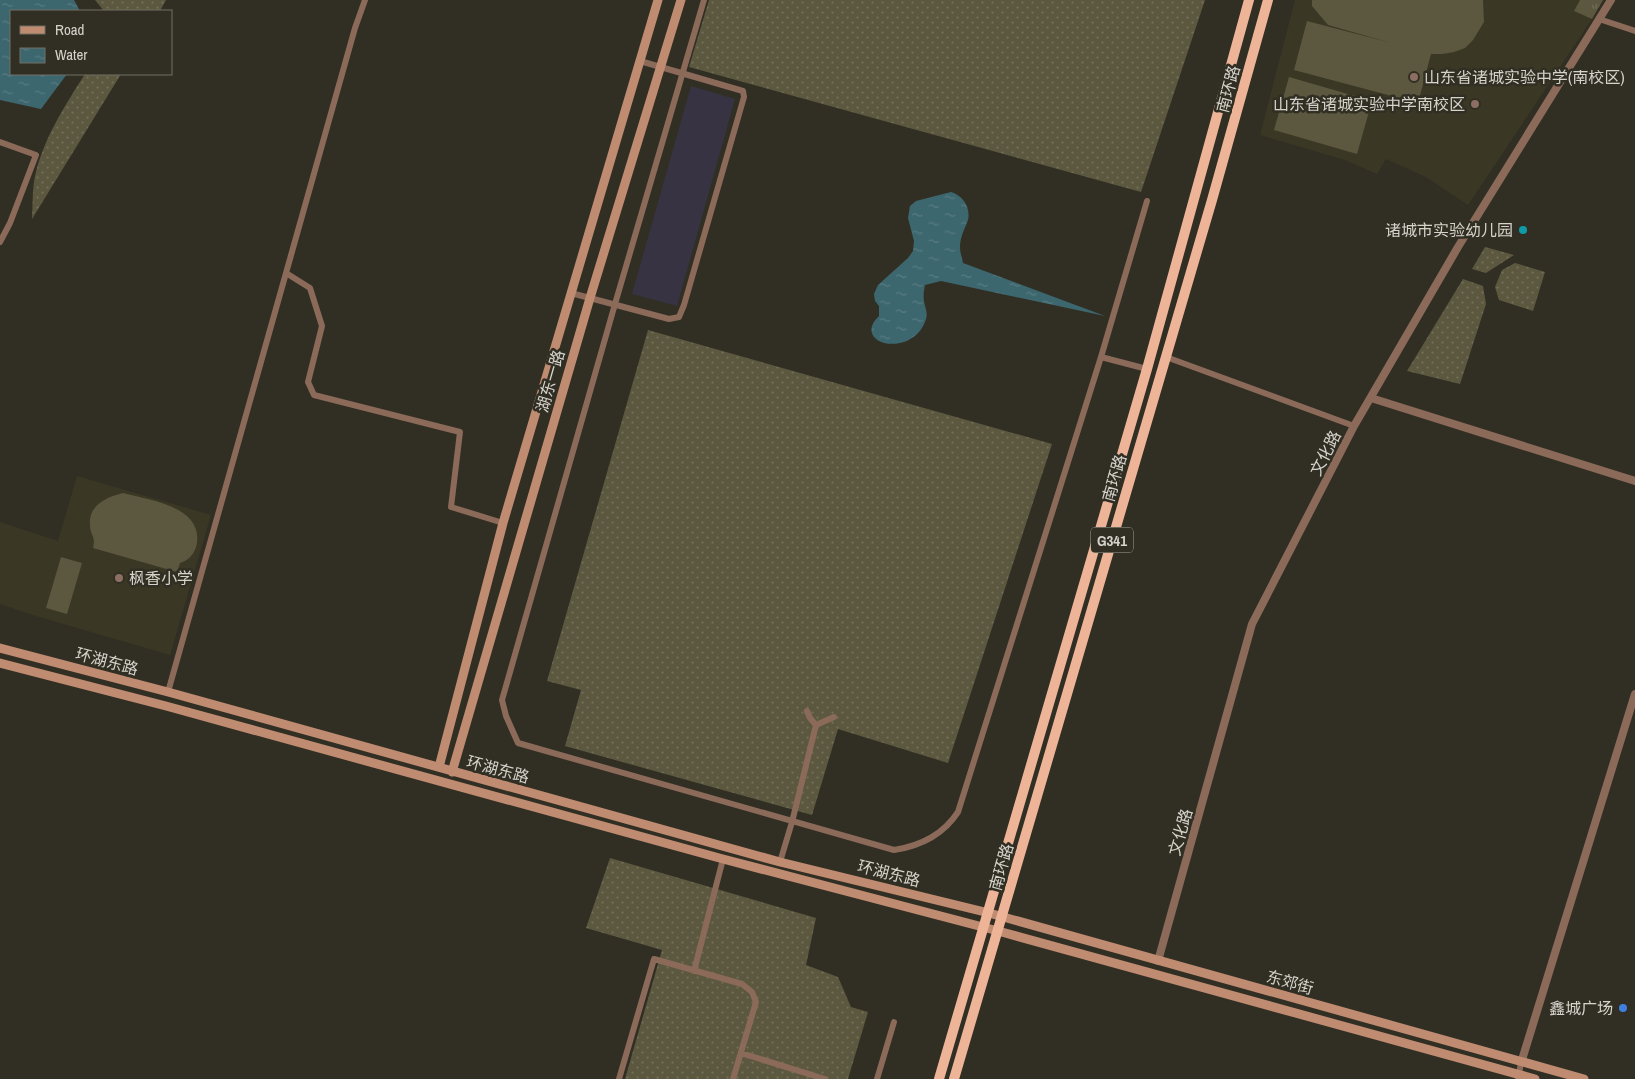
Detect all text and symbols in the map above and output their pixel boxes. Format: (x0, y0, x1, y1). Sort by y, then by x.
legend (10, 10, 172, 75)
text: Road (55, 19, 84, 40)
text: Water (55, 44, 87, 65)
street label: 南环路 (1211, 63, 1245, 115)
place label: 山东省诸城实验中学(南校区) (1424, 66, 1625, 88)
marker: 山东省诸城实验中学(南校区) (1408, 71, 1420, 83)
place label: 山东省诸城实验中学南校区 (1273, 93, 1465, 115)
marker: 山东省诸城实验中学南校区 (1469, 98, 1481, 110)
place label: 诸城市实验幼儿园 (1385, 219, 1513, 241)
marker: 诸城市实验幼儿园 (1517, 224, 1529, 236)
street label: 湖东一路 (531, 347, 569, 415)
street label: 文化路 (1304, 427, 1346, 479)
street label: 南环路 (1097, 452, 1131, 504)
road number: G341 (1091, 528, 1133, 552)
place label: 枫香小学 (129, 567, 193, 589)
marker: 枫香小学 (113, 572, 125, 584)
street label: 环湖东路 (73, 642, 141, 680)
street label: 环湖东路 (464, 750, 532, 788)
street label: 文化路 (1163, 806, 1197, 858)
street label: 南环路 (984, 841, 1018, 893)
street label: 环湖东路 (855, 855, 923, 891)
street label: 东郊街 (1264, 965, 1316, 999)
place label: 鑫城广场 (1549, 997, 1613, 1019)
marker: 鑫城广场 (1617, 1002, 1629, 1014)

